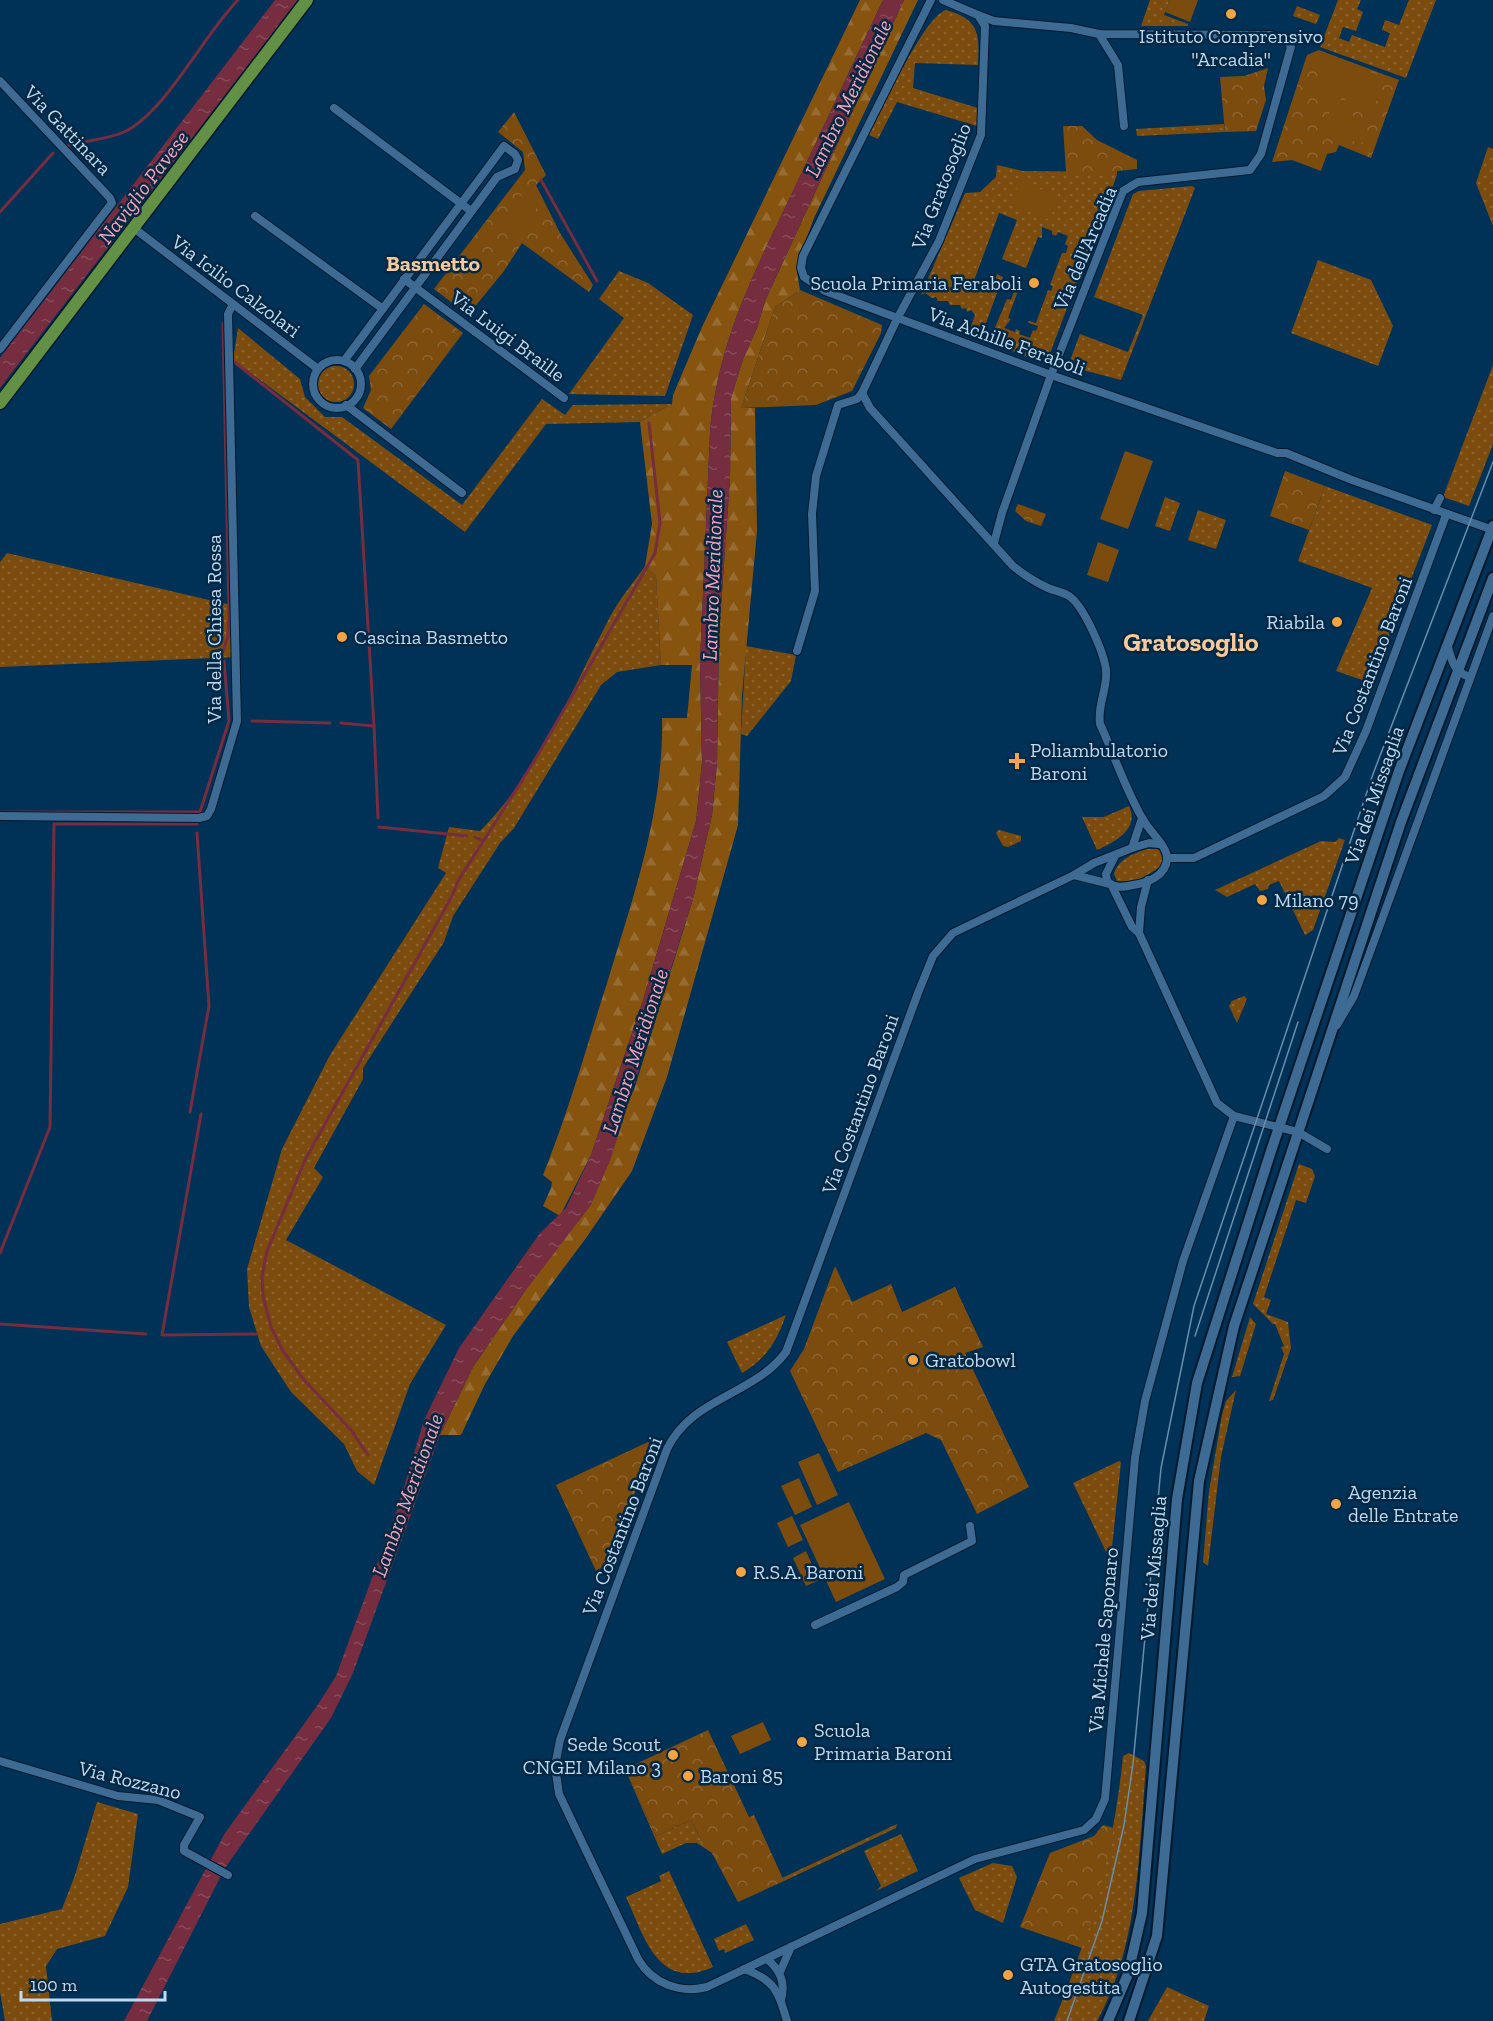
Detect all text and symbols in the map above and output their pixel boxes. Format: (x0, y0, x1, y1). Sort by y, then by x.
marker: Istituto Comprensivo "Arcadia" (1224, 7, 1238, 21)
water label: Lambro Meridionale (799, 15, 897, 181)
place label: Istituto Comprensivo "Arcadia" (1139, 24, 1323, 71)
street label: Via Gattinara (19, 79, 117, 180)
street label: Via Gratosoglio (906, 120, 976, 253)
water label: Naviglio Pavese (92, 125, 194, 249)
street label: Via dell'Arcadia (1048, 182, 1122, 314)
street label: Via Icilio Calzolari (166, 229, 306, 343)
district label: Basmetto (386, 250, 480, 277)
place label: Scuola Primaria Feraboli (810, 271, 1022, 295)
marker: Scuola Primaria Feraboli (1027, 276, 1041, 290)
street label: Via Luigi Braille (445, 285, 570, 387)
street label: Via Achille Feraboli (924, 301, 1089, 381)
water label: Lambro Meridionale (697, 489, 727, 661)
street label: Via della Chiesa Rossa (202, 534, 226, 725)
street label: Via Costantino Baroni (1326, 573, 1417, 760)
place label: Riabila (1266, 610, 1325, 634)
marker: Riabila (1330, 615, 1344, 629)
place label: Cascina Basmetto (354, 625, 508, 649)
district label: Gratosoglio (1123, 626, 1259, 658)
marker: Cascina Basmetto (335, 630, 349, 644)
street label: Via dei Missaglia (1339, 722, 1409, 868)
place label: Poliambulatorio Baroni (1030, 738, 1168, 785)
marker: Poliambulatorio Baroni (1008, 752, 1026, 770)
place label: Milano 79 (1274, 888, 1359, 912)
marker: Milano 79 (1255, 893, 1269, 907)
water label: Lambro Meridionale (597, 965, 673, 1137)
street label: Via Costantino Baroni (816, 1010, 904, 1198)
place label: Gratobowl (925, 1348, 1016, 1372)
marker: Gratobowl (906, 1353, 920, 1367)
water label: Lambro Meridionale (366, 1410, 448, 1580)
street label: Via Costantino Baroni (576, 1433, 667, 1620)
place label: Agenzia delle Entrate (1348, 1480, 1458, 1527)
street label: Via dei Missaglia (1135, 1494, 1171, 1642)
marker: Agenzia delle Entrate (1329, 1497, 1343, 1511)
street label: Via Michele Saponaro (1083, 1546, 1123, 1735)
place label: R.S.A. Baroni (753, 1560, 864, 1584)
marker: R.S.A. Baroni (734, 1565, 748, 1579)
place label: Scuola Primaria Baroni (814, 1718, 952, 1765)
place label: Sede Scout CNGEI Milano 3 (523, 1732, 662, 1779)
marker: Scuola Primaria Baroni (795, 1735, 809, 1749)
marker: Sede Scout CNGEI Milano 3 (666, 1748, 680, 1762)
street label: Via Rozzano (75, 1755, 184, 1804)
place label: Baroni 85 (700, 1764, 783, 1788)
marker: Baroni 85 (681, 1769, 695, 1783)
place label: GTA Gratosoglio Autogestita (1020, 1952, 1163, 1999)
scale bar (21, 1964, 165, 2002)
marker: GTA Gratosoglio Autogestita (1001, 1968, 1015, 1982)
text: 100 m (30, 1974, 78, 1996)

